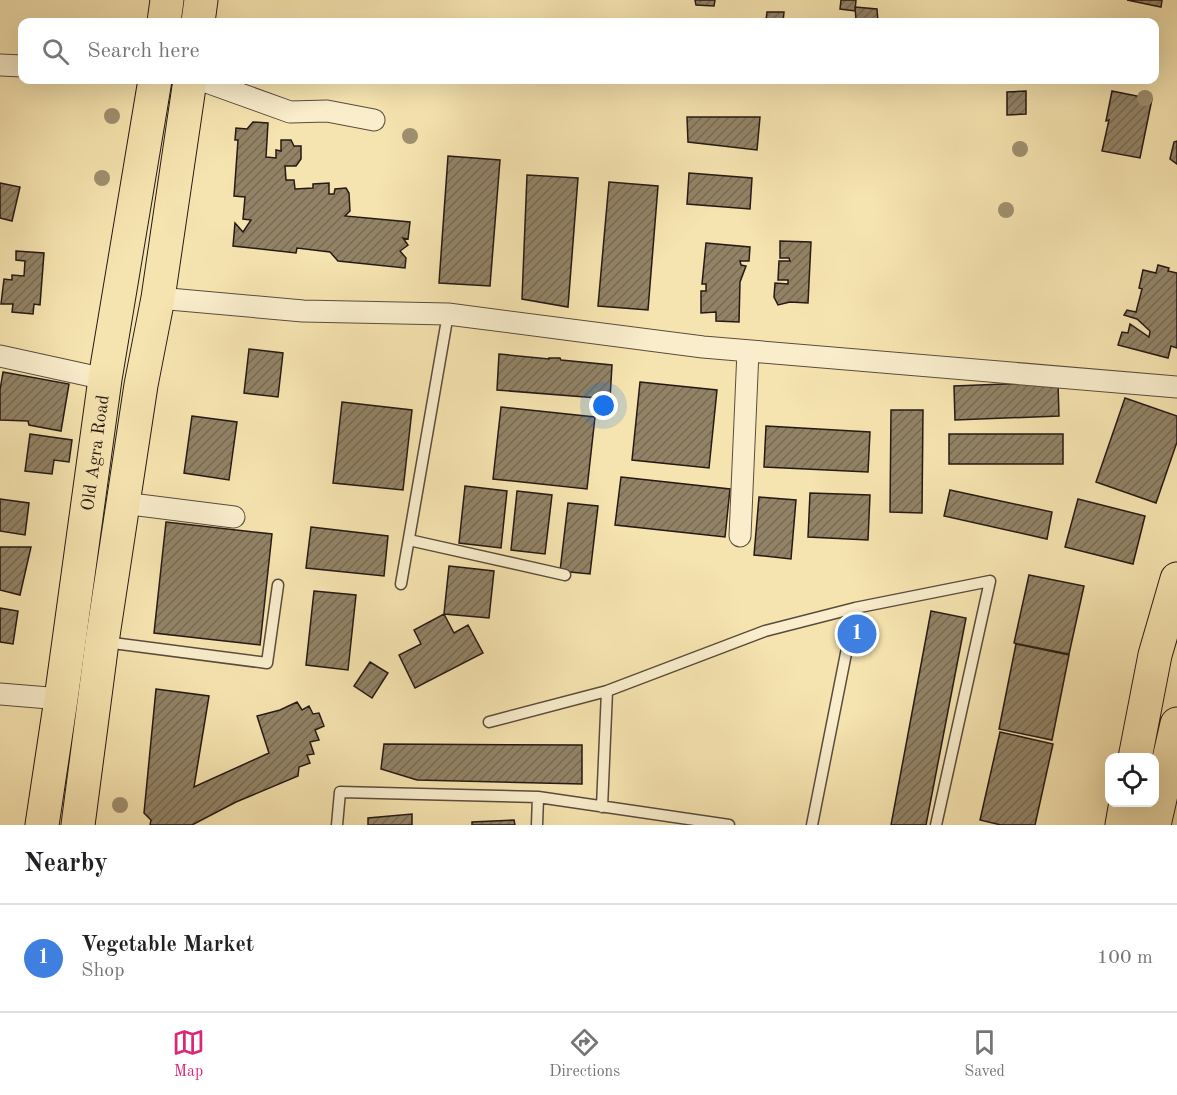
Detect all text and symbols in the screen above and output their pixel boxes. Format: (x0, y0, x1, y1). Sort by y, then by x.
search box (18, 18, 1159, 84)
icon: search (39, 35, 72, 68)
text: Search here (87, 40, 200, 62)
your location (589, 391, 618, 420)
street label: Old Agra Road (79, 394, 113, 512)
pin: 1 (838, 612, 876, 656)
map controls (1105, 753, 1159, 807)
button: locate (1105, 753, 1159, 807)
text: Nearby (24, 851, 108, 877)
text: Vegetable Market (81, 934, 254, 956)
text: 1 (38, 948, 49, 968)
text: 100 m (1097, 948, 1153, 968)
text: Shop (81, 961, 125, 981)
tab: Map (172, 1026, 205, 1082)
tab: Directions (549, 1026, 620, 1082)
tab: Saved (964, 1026, 1005, 1082)

